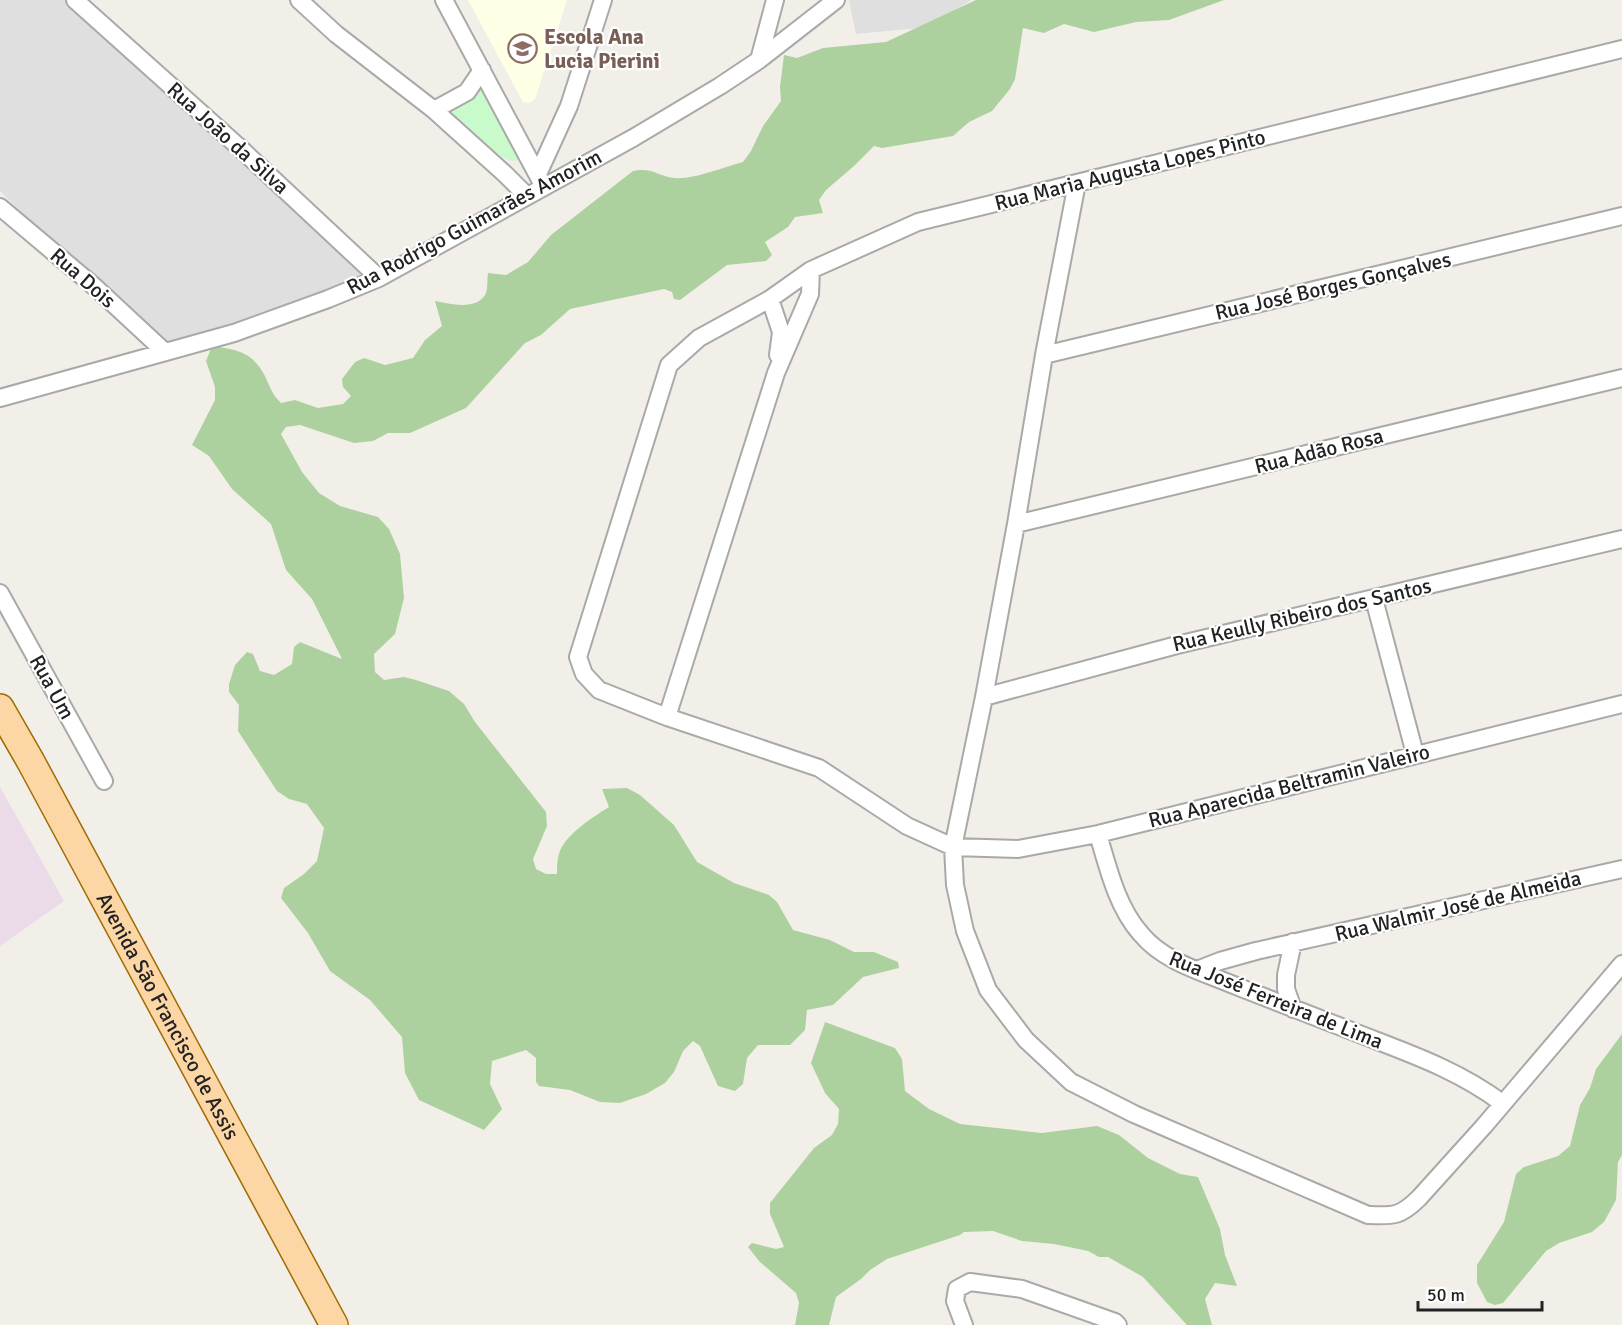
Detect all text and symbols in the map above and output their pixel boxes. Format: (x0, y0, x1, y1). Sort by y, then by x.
place label: Escola Ana Lucia Pierini (544, 24, 660, 74)
school or university icon: Escola Ana Lucia Pierini (507, 33, 539, 65)
street label: Rua João da Silva (162, 76, 294, 200)
street label: Rua Maria Augusta Lopes Pinto (992, 124, 1268, 216)
street label: Rua Rodrigo Guimarães Amorim (342, 144, 606, 300)
street label: Rua Dois (45, 242, 121, 314)
street label: Rua José Borges Gonçalves (1212, 246, 1454, 326)
street label: Rua Adão Rosa (1252, 422, 1386, 480)
street label: Rua Keully Ribeiro dos Santos (1170, 573, 1434, 657)
street label: Rua Um (24, 650, 80, 724)
street label: Rua Aparecida Beltramin Valeiro (1146, 738, 1432, 834)
street label: Rua Walmir José de Almeida (1332, 865, 1584, 947)
street label: Avenida São Francisco de Assis (91, 888, 245, 1144)
street label: Rua José Ferreira de Lima (1165, 945, 1387, 1055)
scale bar (1418, 1274, 1542, 1312)
text: 50 m (1427, 1284, 1465, 1306)

